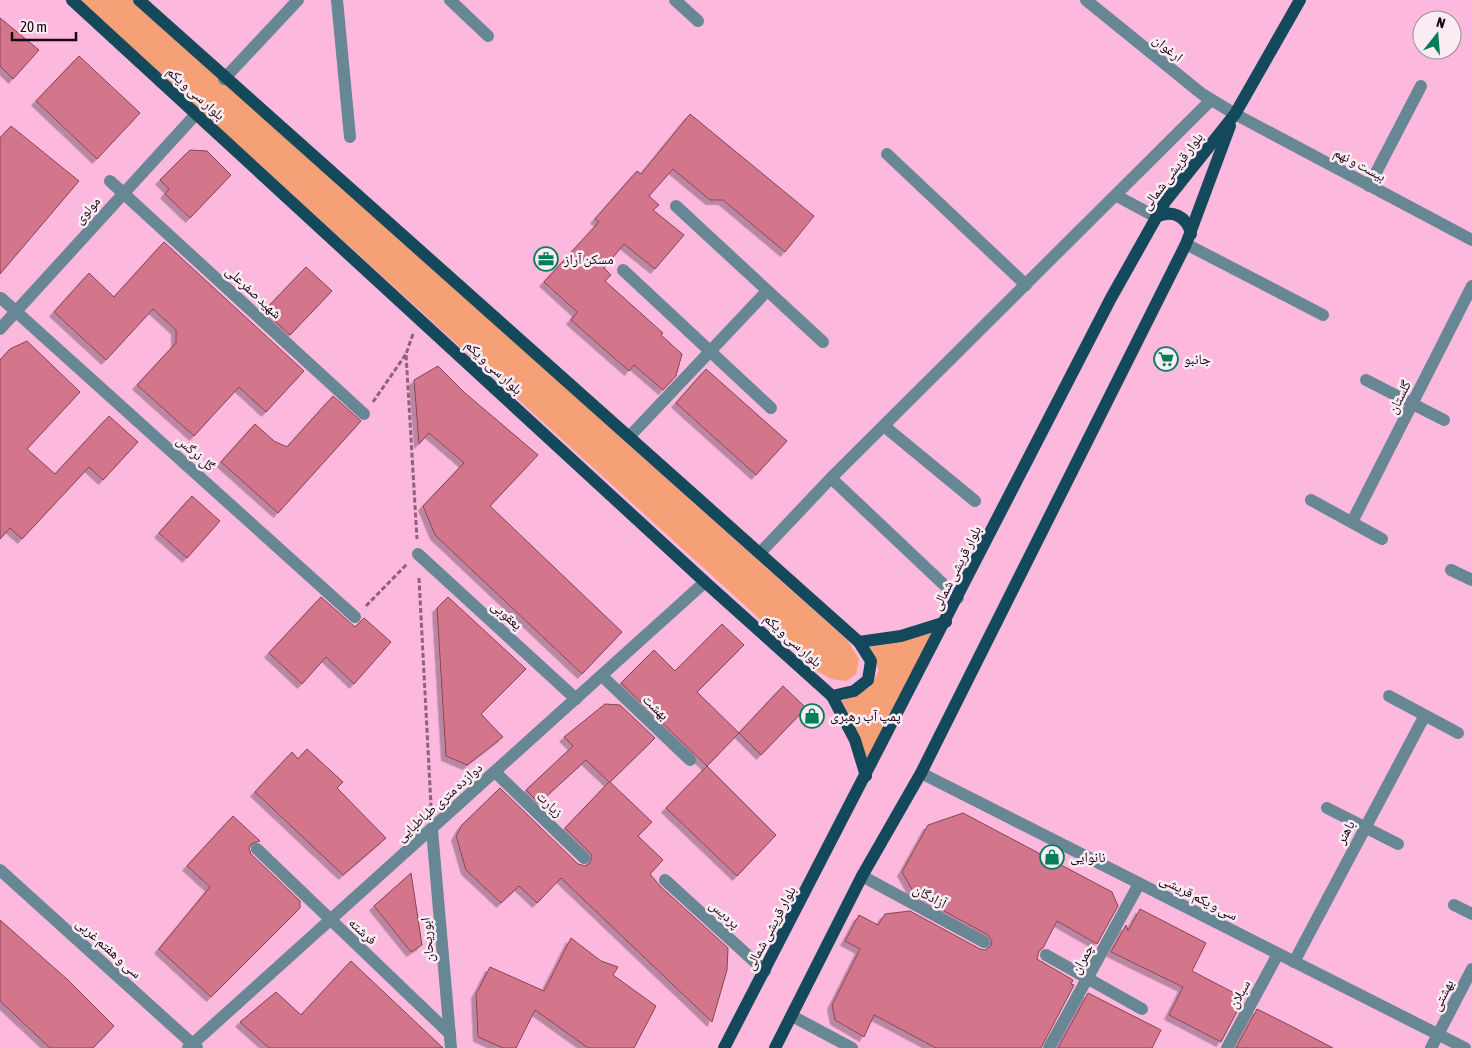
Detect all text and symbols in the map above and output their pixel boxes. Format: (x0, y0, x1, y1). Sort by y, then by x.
scale bar (12, 10, 76, 42)
north arrow (1412, 10, 1462, 60)
text: N (1435, 14, 1447, 31)
text: 20 m (20, 18, 47, 35)
street label: ارغوان (1149, 31, 1186, 66)
street label: بلوار سی و یکم (162, 63, 228, 125)
street label: بلوار قریشی شمالی (1138, 129, 1207, 213)
street label: بیست و نهم (1330, 144, 1389, 186)
street label: مولوی (71, 193, 104, 228)
office icon: مسکن آراز (533, 246, 559, 272)
place label: مسکن آراز (563, 251, 614, 268)
street label: شهید صفرعلی (222, 262, 285, 323)
street label: بلوار سی و یکم (461, 336, 526, 399)
supermarket icon: جانبو (1153, 346, 1179, 372)
place label: جانبو (1184, 351, 1211, 368)
street label: گلستان (1384, 377, 1415, 417)
street label: گل نرگس (173, 432, 218, 475)
street label: بلوار قریشی شمالی (928, 523, 985, 613)
street label: یعقوبی (488, 597, 526, 634)
street label: بلوار سی و یکم (759, 610, 825, 672)
street label: بهشت (639, 691, 672, 724)
shop icon: پمپ آب رهبری (799, 703, 825, 729)
place label: پمپ آب رهبری (830, 708, 901, 725)
street label: دوازده متری طباطبایی (393, 759, 486, 846)
street label: زیارت (533, 788, 566, 821)
street label: باهنر (1332, 817, 1359, 848)
shop icon: نانوایی (1039, 844, 1065, 870)
place label: نانوایی (1070, 849, 1106, 866)
street label: سی و یکم قریشی (1157, 871, 1240, 925)
street label: آزادگان (910, 881, 950, 912)
street label: بلوار قریشی شمالی (741, 883, 800, 973)
street label: پردیس (706, 896, 744, 933)
street label: فرشته (345, 914, 380, 949)
street label: سی و هفتم غربی (72, 915, 145, 983)
street label: ابوریحان (417, 917, 438, 963)
street label: چمران (1067, 941, 1098, 977)
street label: بهشتی (1427, 976, 1458, 1014)
street label: سبلان (1225, 977, 1254, 1012)

